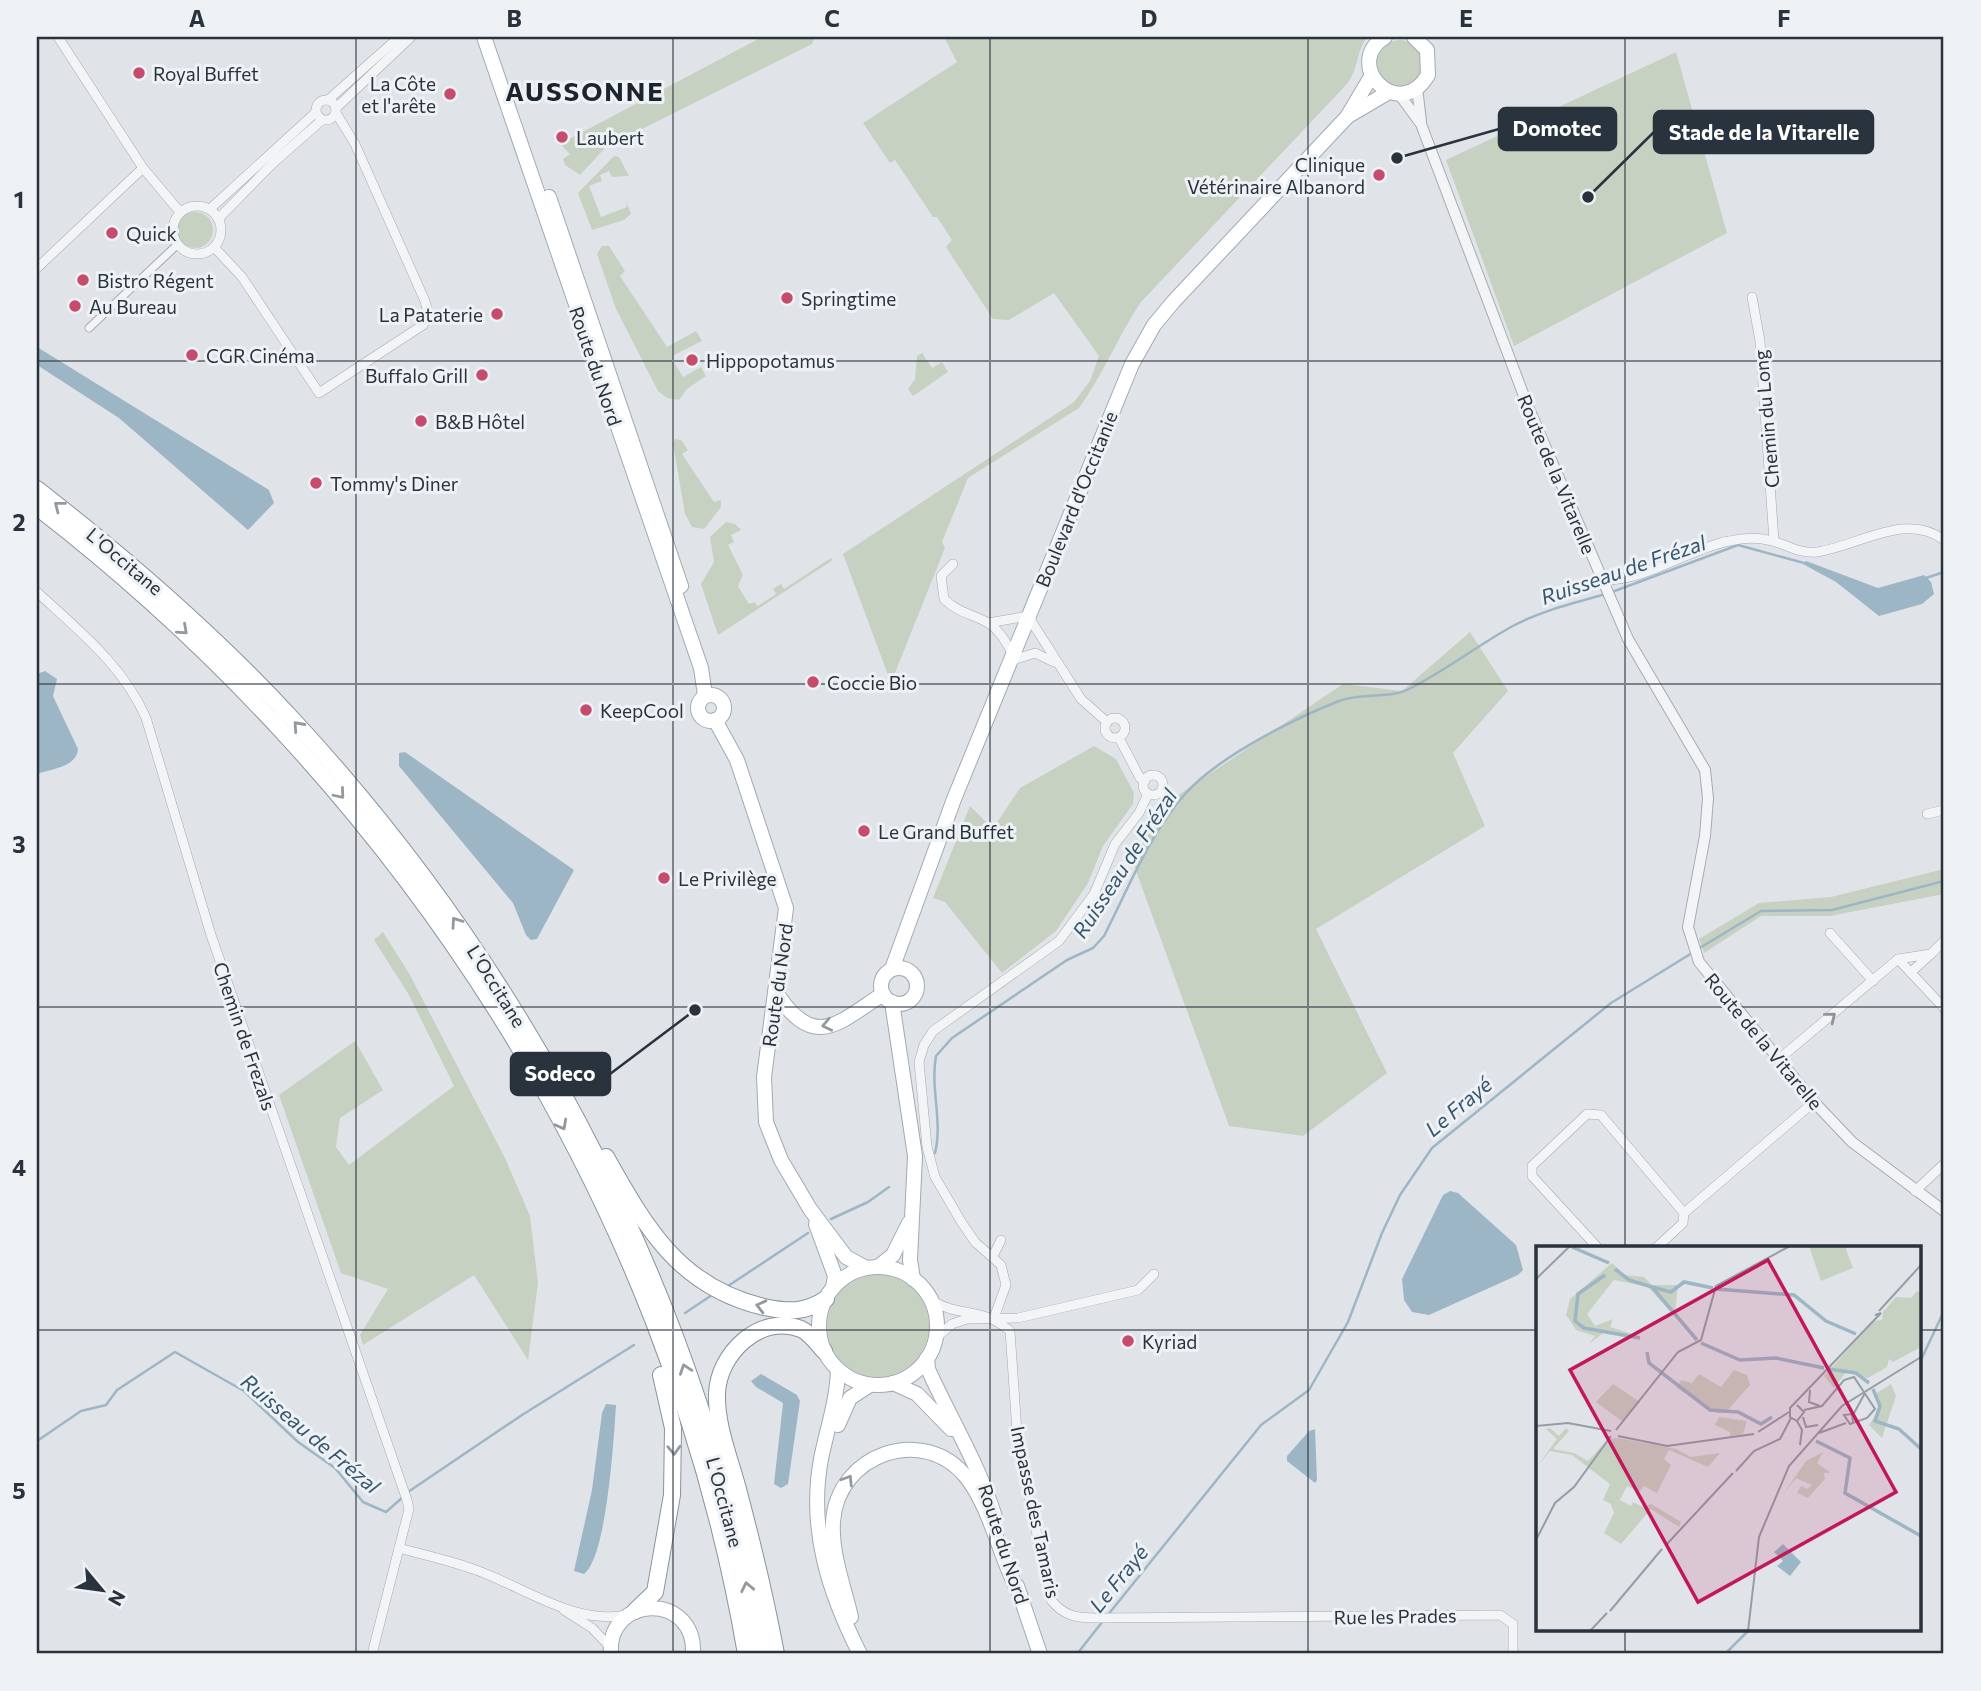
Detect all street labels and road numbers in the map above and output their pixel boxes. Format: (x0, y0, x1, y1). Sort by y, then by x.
street label: Route du Nord (565, 303, 627, 429)
street label: Chemin du Long (1749, 349, 1783, 489)
street label: Route de la Vitarelle (1513, 391, 1601, 557)
street label: Boulevard d'Occitanie (1030, 408, 1122, 590)
street label: L'Occitane (82, 522, 168, 600)
street label: Route du Nord (757, 922, 797, 1048)
street label: L'Occitane (463, 941, 531, 1031)
street label: Chemin de Frezals (209, 959, 281, 1113)
street label: Route de la Vitarelle (1700, 968, 1828, 1114)
street label: Impasse des Tamaris (1007, 1424, 1065, 1600)
street label: L'Occitane (702, 1454, 748, 1550)
street label: Route du Nord (974, 1481, 1034, 1607)
street label: Rue les Prades (1333, 1603, 1457, 1629)

